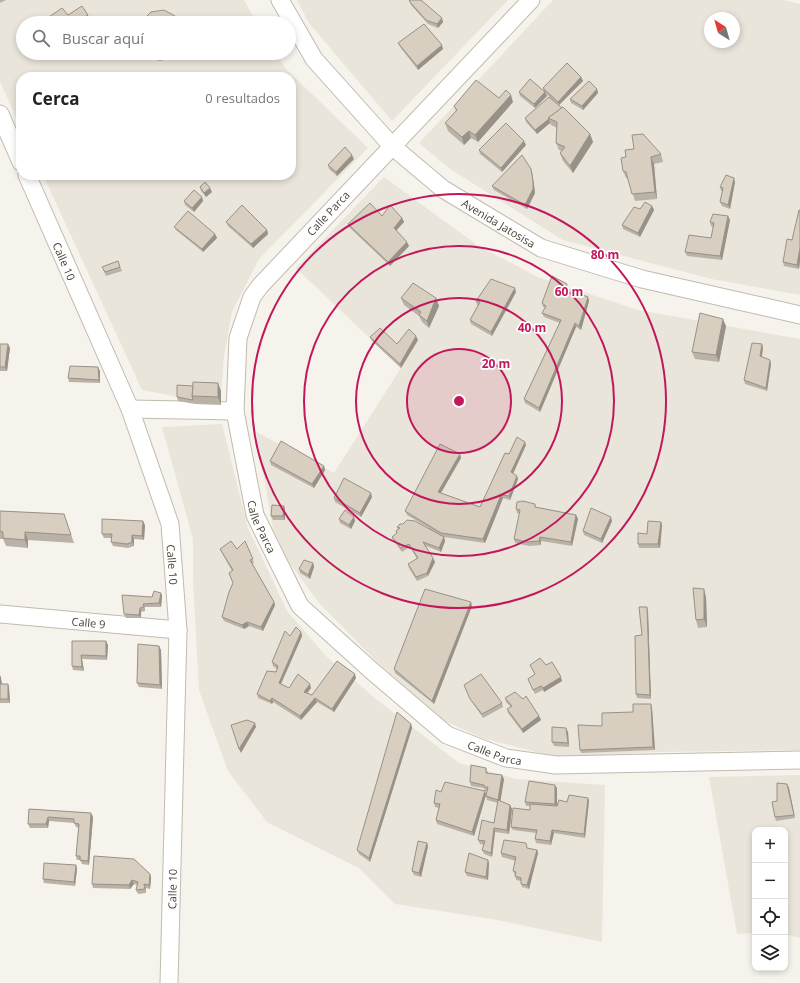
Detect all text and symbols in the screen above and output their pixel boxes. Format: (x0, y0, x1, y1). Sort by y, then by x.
north arrow (704, 12, 740, 48)
search box (16, 16, 296, 60)
icon: search (30, 27, 52, 49)
text: Buscar aquí (62, 28, 144, 48)
text: Cerca (32, 87, 80, 110)
text: 0 resultados (205, 89, 280, 107)
street label: Calle Parca (303, 187, 353, 239)
street label: Avenida Jatosisa (460, 195, 538, 251)
street label: Calle 10 (50, 240, 80, 282)
text: 80 m (591, 246, 619, 263)
text: 60 m (555, 283, 583, 300)
text: 40 m (518, 319, 546, 336)
text: 20 m (482, 355, 510, 372)
centre of rings (452, 394, 466, 408)
street label: Calle Parca (245, 499, 280, 555)
street label: Calle 10 (164, 544, 182, 585)
street label: Calle 9 (71, 613, 106, 631)
street label: Calle Parca (466, 736, 523, 768)
map controls (752, 827, 788, 971)
button: + (752, 827, 788, 863)
button: − (752, 863, 788, 899)
street label: Calle 10 (164, 869, 180, 909)
button: locate (752, 899, 788, 935)
button: layers (752, 935, 788, 971)

